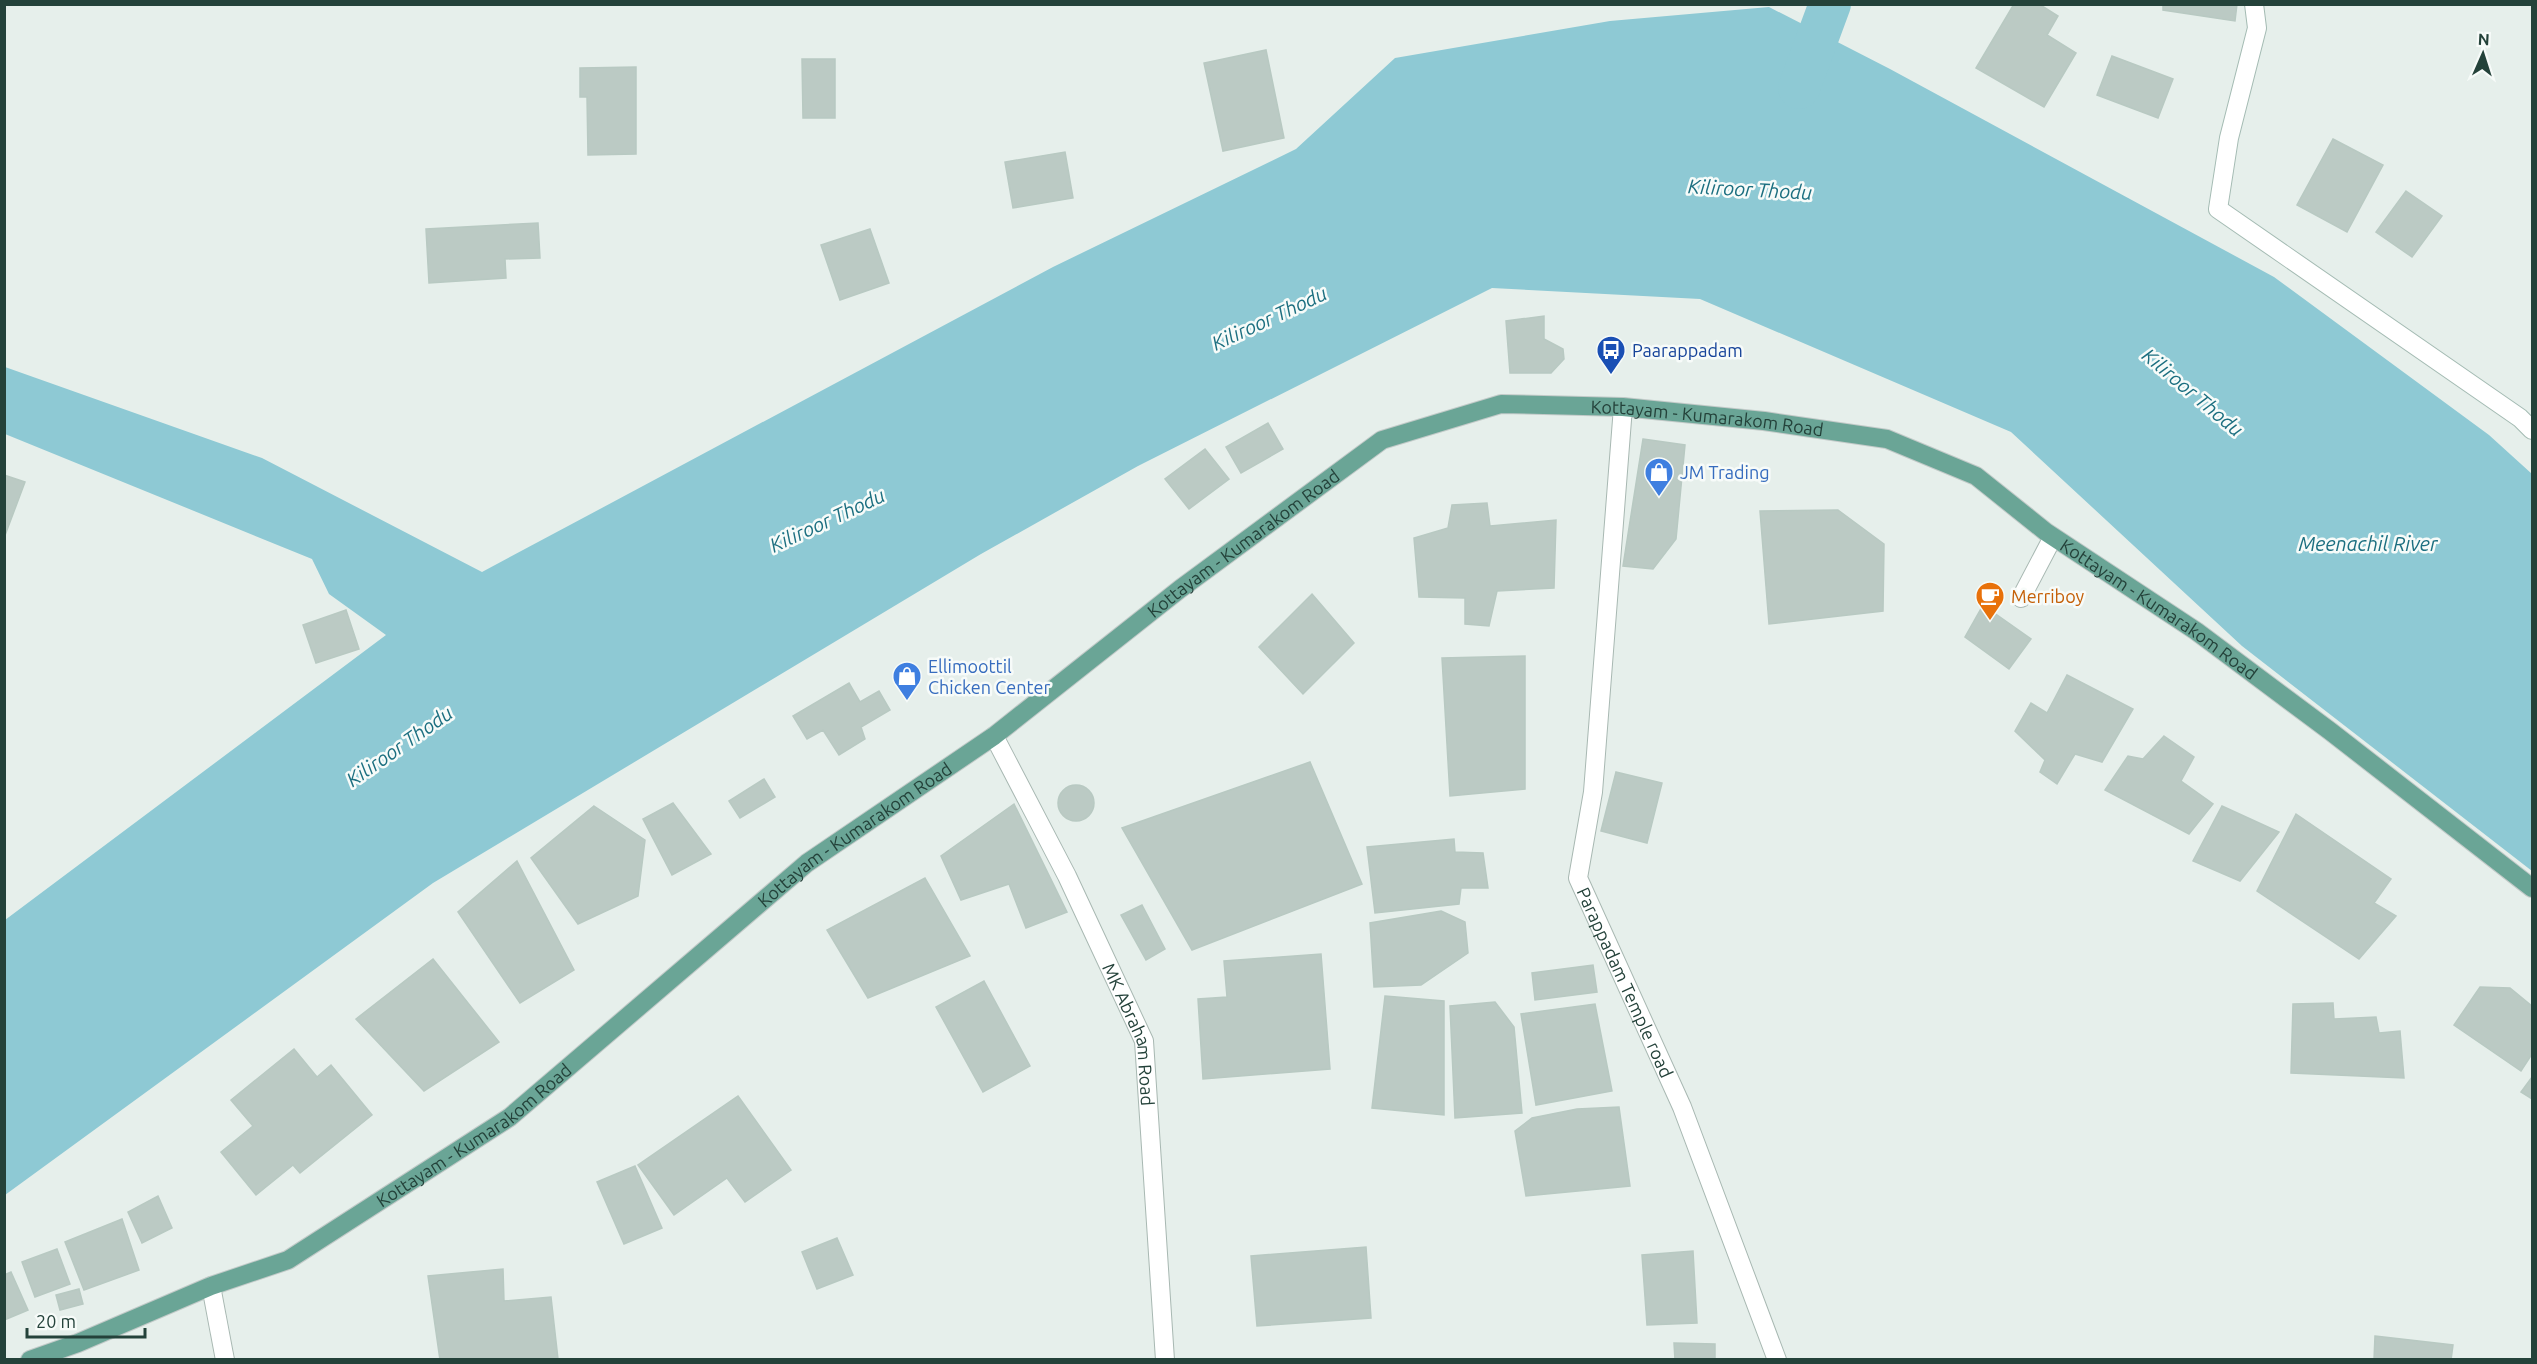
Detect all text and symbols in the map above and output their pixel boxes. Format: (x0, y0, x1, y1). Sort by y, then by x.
north arrow (2453, 24, 2513, 84)
text: N (2477, 30, 2490, 48)
water label: Kiliroor Thodu (1687, 174, 1813, 204)
water label: Kiliroor Thodu (1208, 281, 1330, 355)
bus stop icon: Paarappadam (1595, 334, 1627, 376)
place label: Paarappadam (1632, 340, 1743, 360)
water label: Kiliroor Thodu (2138, 343, 2248, 441)
street label: Kottayam - Kumarakom Road (1590, 396, 1825, 440)
shop icon: JM Trading (1643, 456, 1675, 498)
place label: JM Trading (1680, 462, 1770, 482)
street label: Kottayam - Kumarakom Road (1143, 465, 1343, 621)
water label: Kiliroor Thodu (766, 483, 888, 557)
water label: Meenachil River (2298, 532, 2439, 555)
street label: Kottayam - Kumarakom Road (2057, 534, 2261, 683)
cafe icon: Merriboy (1974, 580, 2006, 622)
place label: Merriboy (2011, 586, 2085, 606)
place label: Ellimoottil Chicken Center (928, 656, 1050, 697)
shop icon: Ellimoottil Chicken Center (891, 660, 923, 702)
water label: Kiliroor Thodu (341, 701, 457, 791)
street label: Kottayam - Kumarakom Road (754, 758, 955, 911)
street label: Parappadam Temple road (1573, 884, 1677, 1081)
street label: MK Abraham Road (1099, 960, 1158, 1106)
street label: Kottayam - Kumarakom Road (373, 1059, 575, 1210)
scale bar (27, 1301, 146, 1339)
text: 20 m (36, 1311, 76, 1331)

